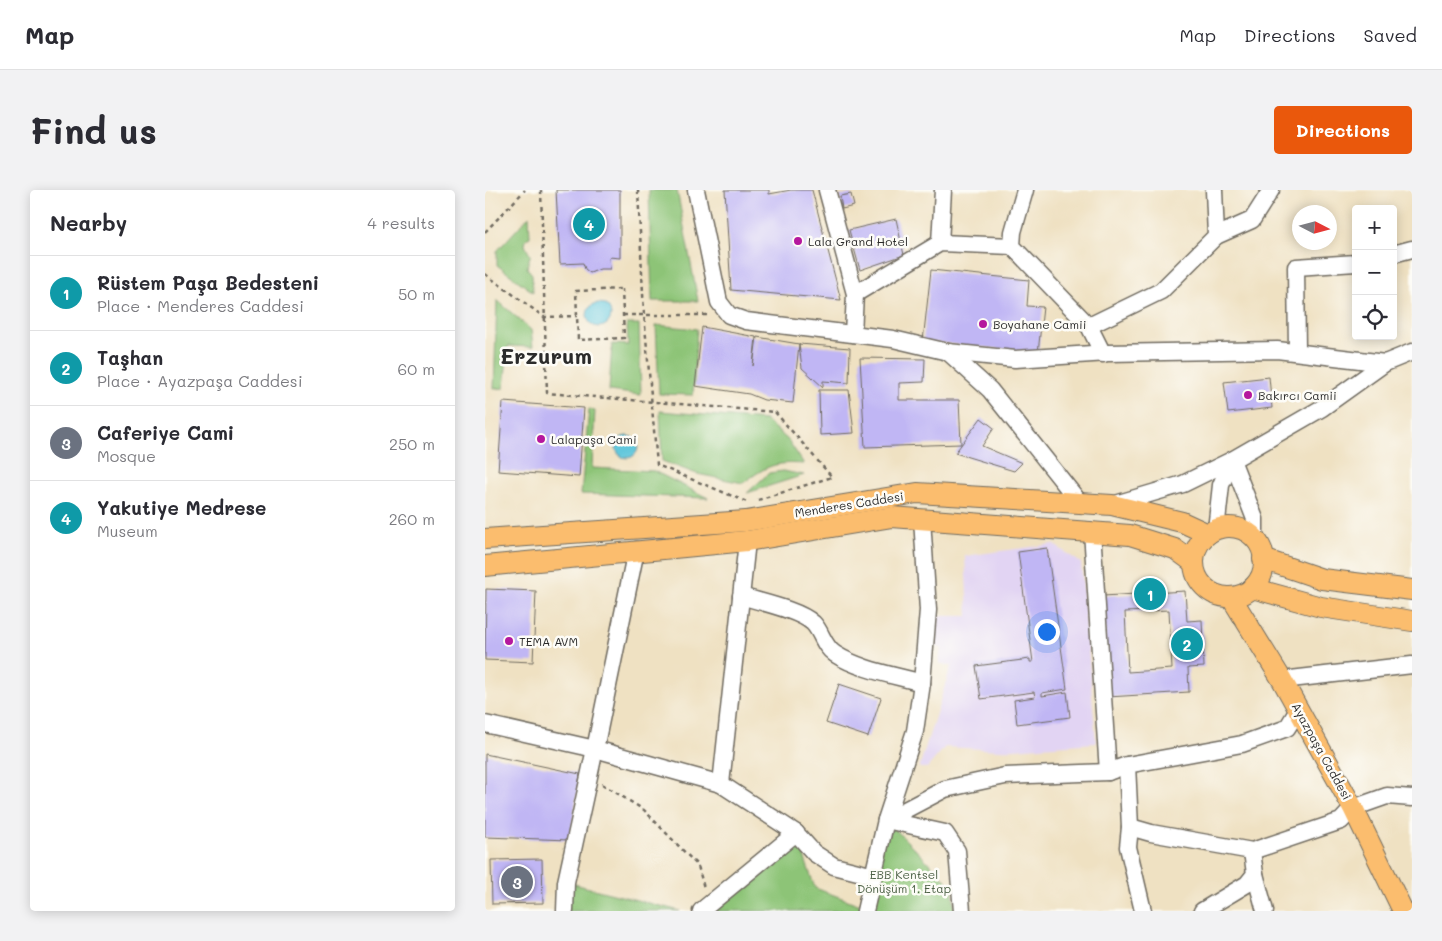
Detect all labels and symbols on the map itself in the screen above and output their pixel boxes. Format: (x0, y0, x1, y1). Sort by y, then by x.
pin: 4 (573, 205, 605, 243)
north arrow (1292, 205, 1337, 250)
place label: Lala Grand Hotel (808, 233, 908, 249)
marker: Lala Grand Hotel (792, 235, 804, 247)
place label: Boyahane Camii (993, 316, 1086, 332)
marker: Boyahane Camii (977, 318, 989, 330)
district label: Erzurum (500, 341, 592, 370)
place label: Bakırcı Camii (1258, 387, 1337, 403)
marker: Bakırcı Camii (1242, 389, 1254, 401)
place label: Lalapaşa Cami (551, 431, 637, 447)
marker: Lalapaşa Cami (535, 433, 547, 445)
street label: Menderes Caddesi (793, 487, 905, 521)
pin: 1 (1134, 575, 1166, 613)
your location (1034, 619, 1060, 645)
pin: 2 (1171, 625, 1203, 663)
place label: TEMA AVM (519, 633, 578, 649)
marker: TEMA AVM (503, 635, 515, 647)
street label: Ayazpaşa Caddesi (1289, 699, 1355, 803)
pin: 3 (501, 863, 533, 901)
park label: EBB Kentsel Dönüşüm 1. Etap (857, 866, 951, 896)

